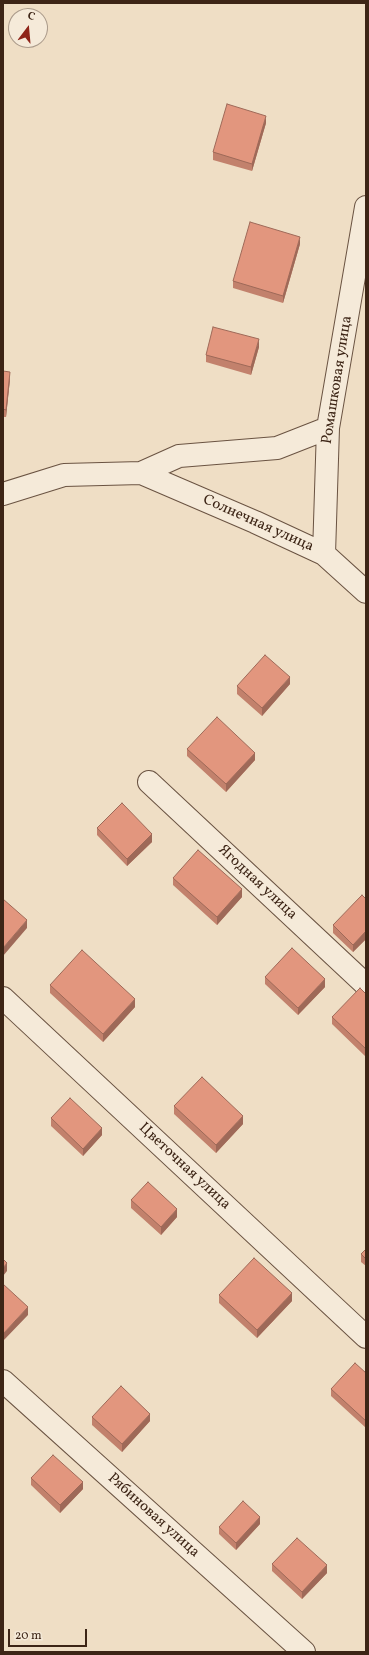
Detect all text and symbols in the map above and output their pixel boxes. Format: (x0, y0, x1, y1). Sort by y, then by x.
north arrow (8, 8, 48, 48)
text: С (26, 9, 37, 25)
street label: Ромашковая улица (319, 315, 357, 445)
street label: Солнечная улица (200, 491, 316, 557)
street label: Ягодная улица (214, 842, 300, 924)
street label: Цветочная улица (134, 1120, 234, 1214)
street label: Рябиновая улица (103, 1470, 203, 1562)
scale bar (10, 1621, 89, 1647)
text: 20 m (15, 1628, 42, 1644)

